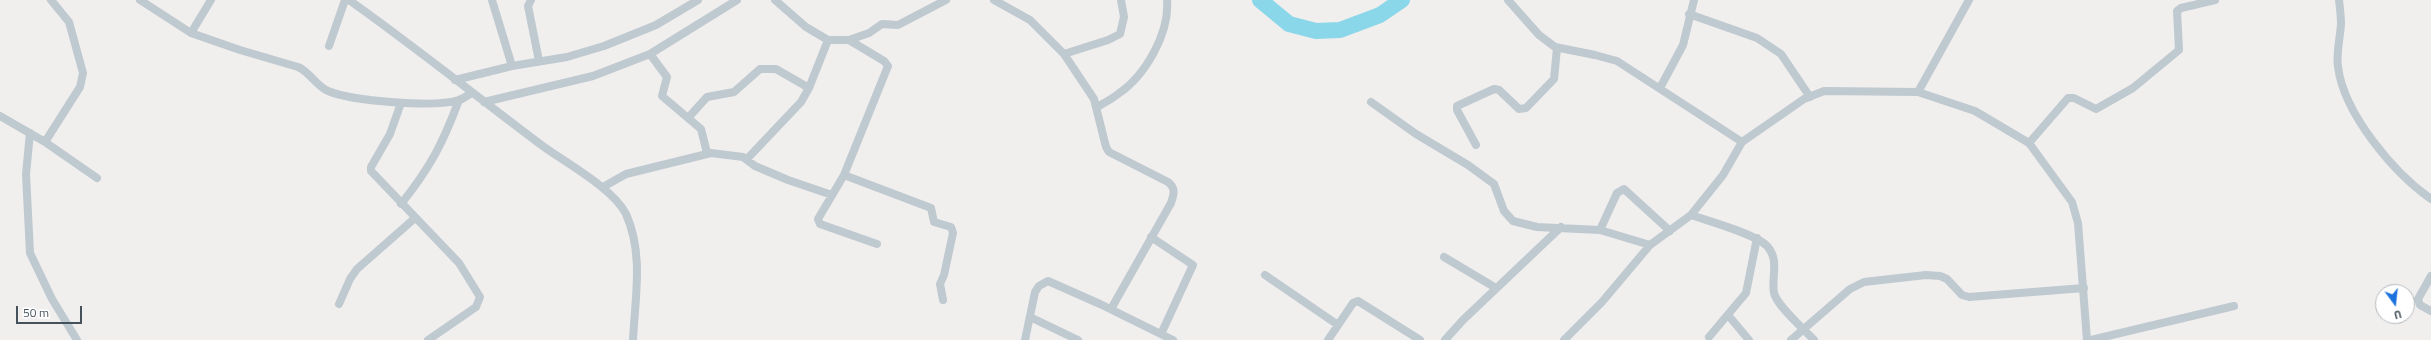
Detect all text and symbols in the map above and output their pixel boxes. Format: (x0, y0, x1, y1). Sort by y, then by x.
north arrow (2375, 284, 2415, 324)
scale bar (18, 298, 84, 324)
text: 50 m (23, 303, 49, 322)
text: U (2392, 306, 2403, 323)

